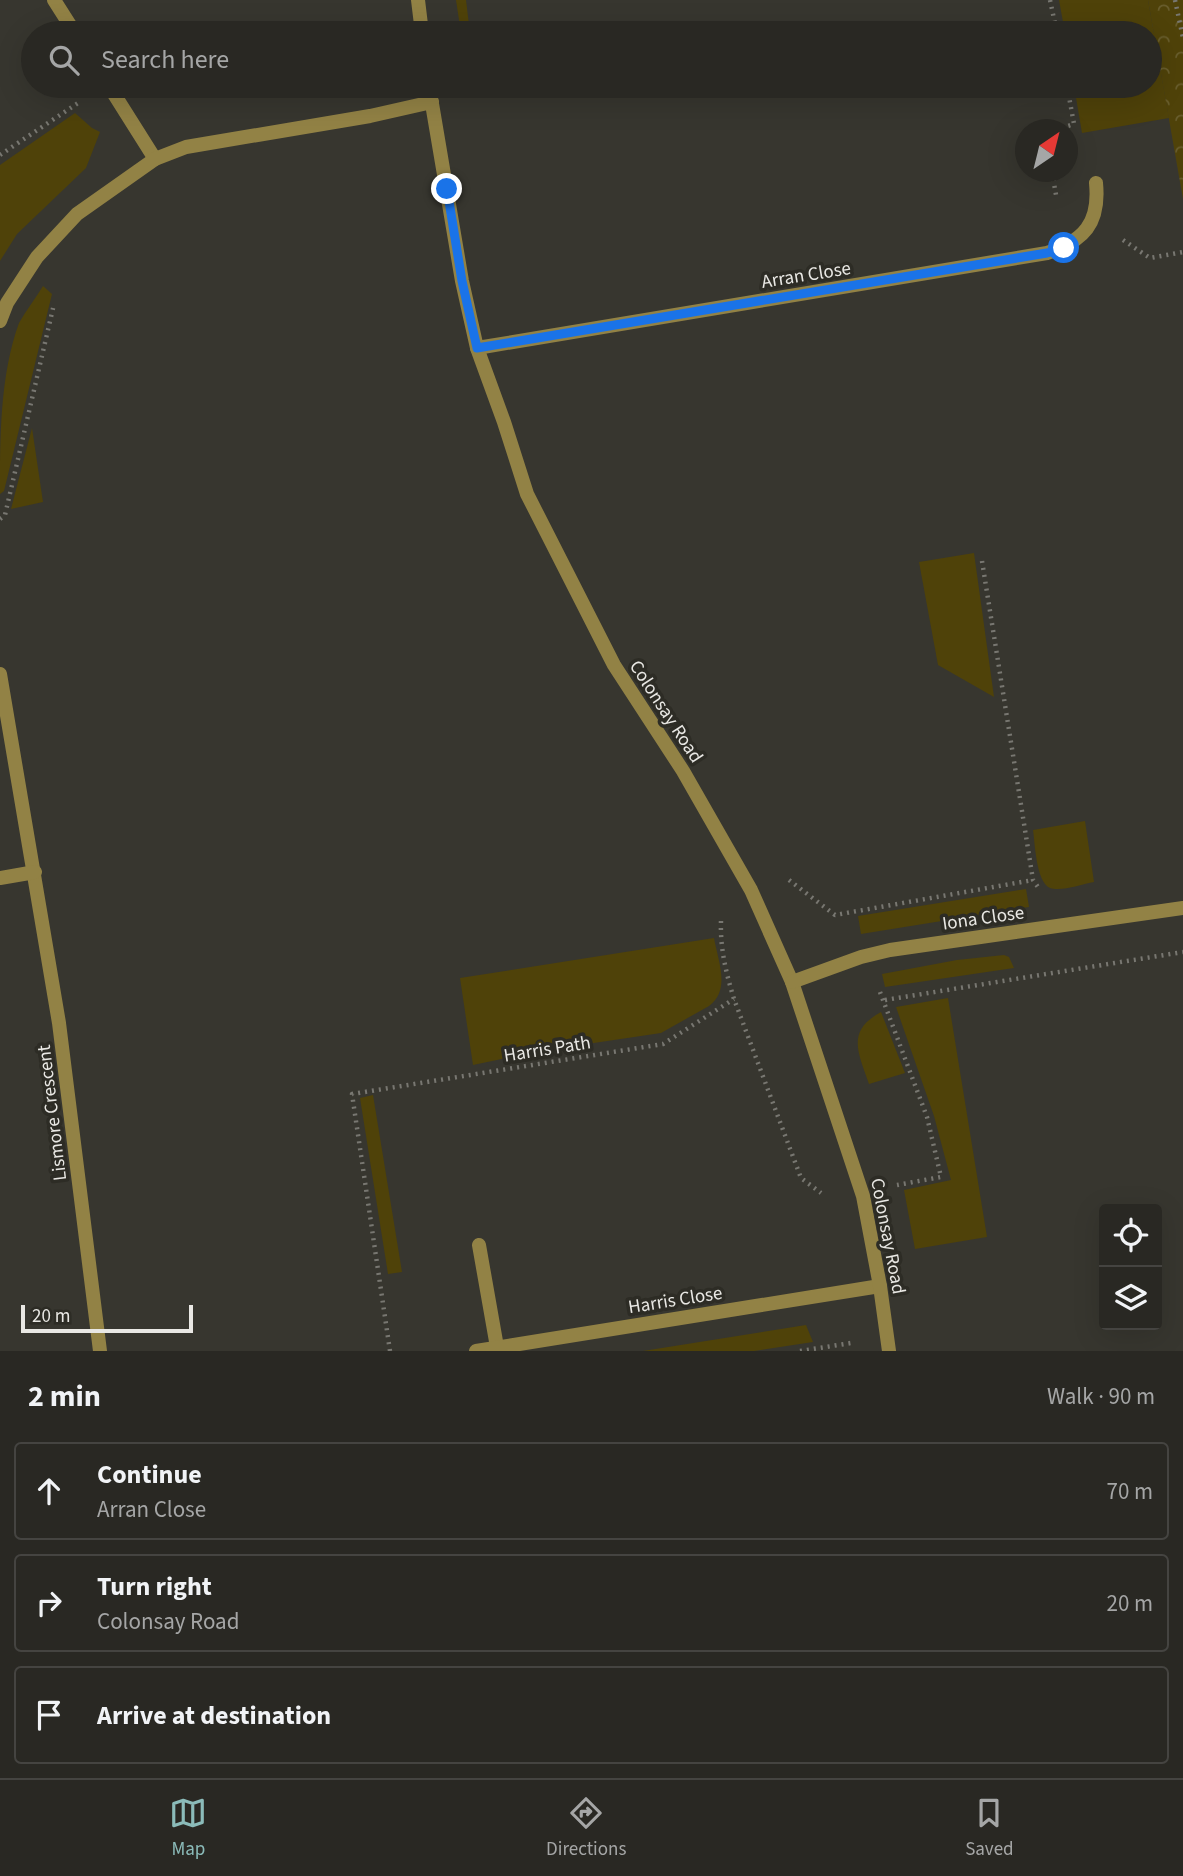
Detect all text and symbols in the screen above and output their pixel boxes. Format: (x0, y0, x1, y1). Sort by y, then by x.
search box (21, 21, 1162, 98)
icon: search (45, 41, 83, 79)
text: Search here (101, 41, 229, 78)
north arrow (1015, 119, 1078, 182)
route end (431, 173, 462, 204)
route start (1048, 232, 1079, 263)
street label: Arran Close (760, 255, 853, 296)
street label: Colonsay Road (622, 655, 709, 769)
street label: Iona Close (941, 899, 1026, 938)
street label: Harris Path (502, 1029, 593, 1070)
street label: Lismore Crescent (31, 1043, 74, 1182)
street label: Colonsay Road (863, 1176, 912, 1297)
map controls (1099, 1204, 1162, 1330)
button: locate (1099, 1204, 1162, 1267)
button: layers (1099, 1267, 1162, 1330)
street label: Harris Close (626, 1280, 724, 1321)
scale bar (21, 1302, 192, 1334)
text: 20 m (32, 1303, 70, 1330)
text: 2 min (28, 1375, 101, 1418)
text: Walk · 90 m (1047, 1380, 1155, 1413)
text: Continue (97, 1456, 202, 1493)
icon: ahead (30, 1472, 68, 1510)
text: 70 m (1106, 1475, 1153, 1508)
text: Arran Close (97, 1493, 206, 1526)
text: Turn right (97, 1568, 212, 1605)
icon: right (30, 1584, 68, 1622)
text: 20 m (1106, 1587, 1153, 1620)
text: Colonsay Road (97, 1605, 239, 1638)
icon: arrive (30, 1696, 68, 1734)
text: Arrive at destination (97, 1697, 331, 1734)
tab: Map (169, 1794, 207, 1863)
tab: Directions (546, 1794, 626, 1863)
tab: Saved (965, 1794, 1014, 1863)

